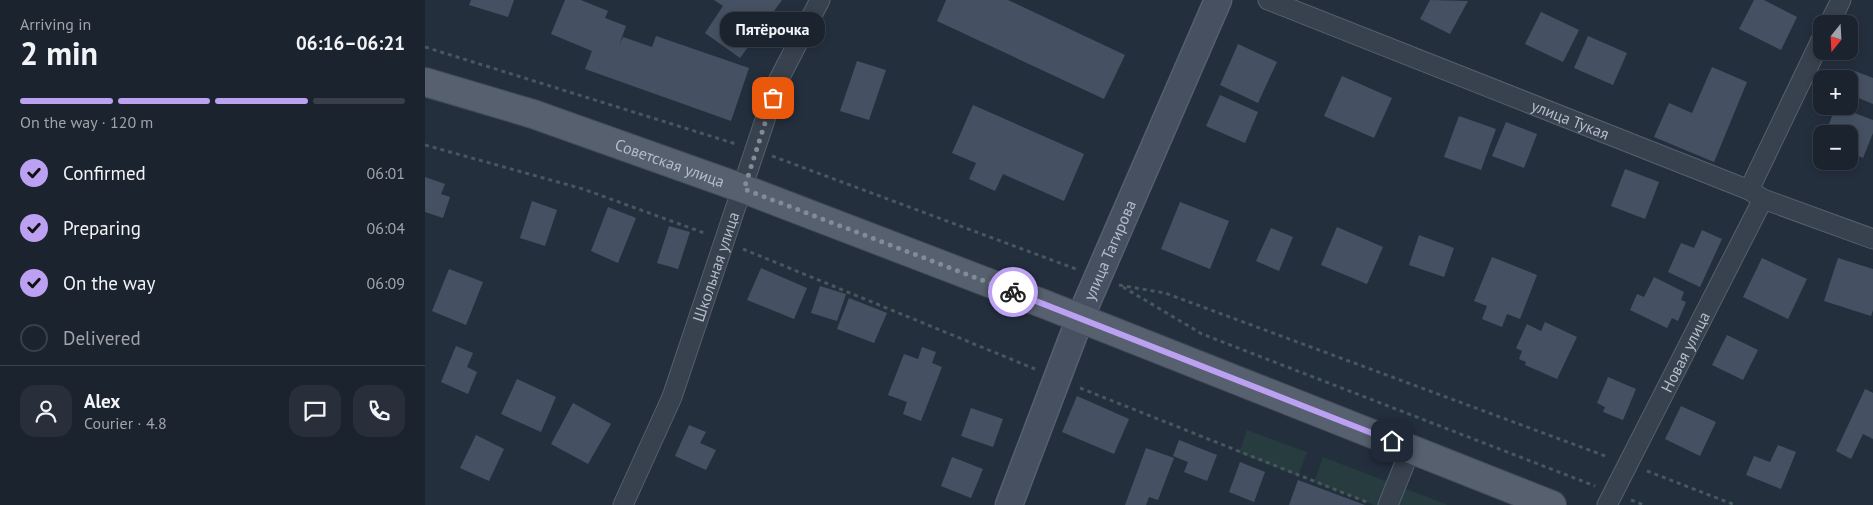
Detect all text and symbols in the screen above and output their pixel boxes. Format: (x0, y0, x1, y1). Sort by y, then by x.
callout: Пятёрочка (721, 13, 825, 48)
text: Arriving in (20, 14, 91, 34)
north arrow (1813, 15, 1857, 60)
map controls (1813, 15, 1858, 170)
text: Пятёрочка (735, 19, 810, 39)
text: 06:16–06:21 (296, 31, 405, 55)
text: 2 min (20, 32, 98, 74)
button: + (1813, 70, 1858, 115)
pin (752, 77, 794, 119)
icon: bag (759, 84, 787, 112)
street label: улица Тукая (1528, 95, 1612, 144)
text: On the way · 120 m (20, 112, 153, 132)
button: − (1813, 125, 1858, 170)
street label: Советская улица (612, 134, 727, 191)
icon: check (20, 159, 48, 187)
text: Confirmed (63, 161, 146, 185)
text: 06:01 (367, 163, 405, 183)
street label: улица Тагирова (1079, 197, 1140, 303)
street label: Школьная улица (688, 209, 743, 324)
icon: check (20, 214, 48, 242)
text: Preparing (63, 216, 141, 240)
text: 06:04 (367, 218, 405, 238)
courier (988, 267, 1038, 317)
icon: check (20, 269, 48, 297)
text: On the way (63, 271, 155, 295)
text: 06:09 (367, 273, 405, 293)
icon: bike (999, 278, 1027, 306)
street label: Новая улица (1656, 308, 1714, 395)
text: Delivered (63, 326, 141, 350)
button: person (20, 385, 72, 437)
button: chat (289, 385, 341, 437)
button: phone (353, 385, 405, 437)
text: Alex (84, 389, 120, 413)
text: Courier · 4.8 (84, 413, 167, 433)
pin (1371, 420, 1413, 462)
icon: home (1378, 427, 1406, 455)

